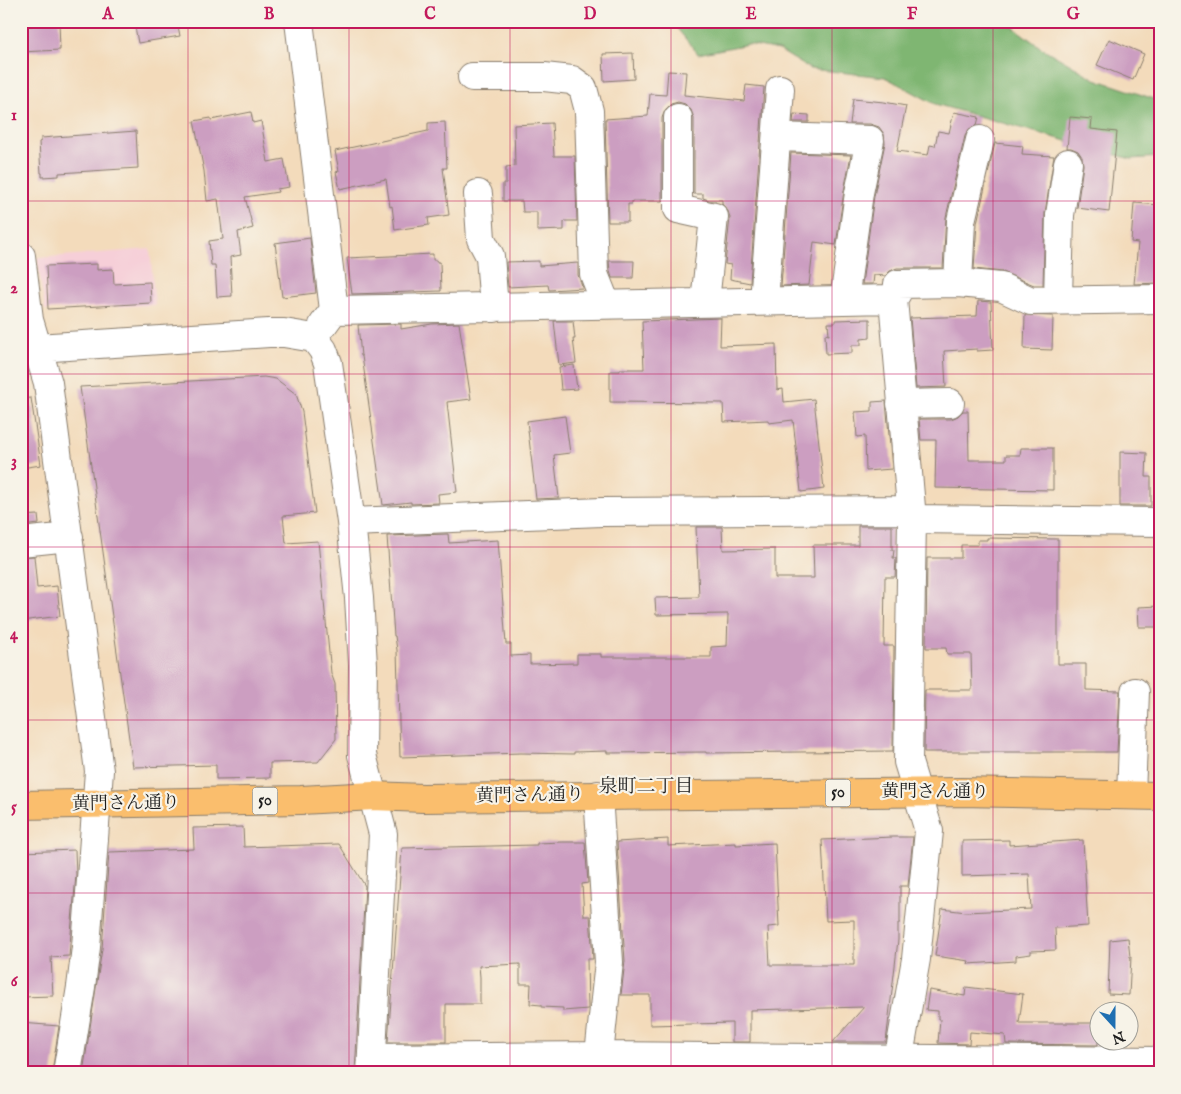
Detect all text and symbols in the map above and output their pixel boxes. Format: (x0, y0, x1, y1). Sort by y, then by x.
text: A (102, 5, 115, 25)
text: B (264, 5, 275, 25)
text: C (424, 5, 436, 25)
text: D (584, 5, 597, 25)
text: E (745, 5, 757, 25)
text: F (907, 5, 918, 25)
text: G (1067, 5, 1080, 25)
text: 1 (11, 106, 17, 126)
text: 2 (10, 279, 18, 299)
text: 3 (11, 452, 17, 472)
text: 4 (10, 625, 19, 645)
district label: 泉町二丁目 (598, 775, 694, 799)
road number: 50 (826, 780, 850, 806)
street label: 黄門さん通り (881, 781, 989, 804)
street label: 黄門さん通り (476, 784, 584, 808)
road number: 50 (252, 788, 278, 814)
street label: 黄門さん通り (72, 792, 180, 816)
text: 5 (11, 798, 17, 818)
text: 6 (11, 972, 19, 992)
north arrow (1088, 1002, 1138, 1052)
text: N (1109, 1026, 1128, 1048)

